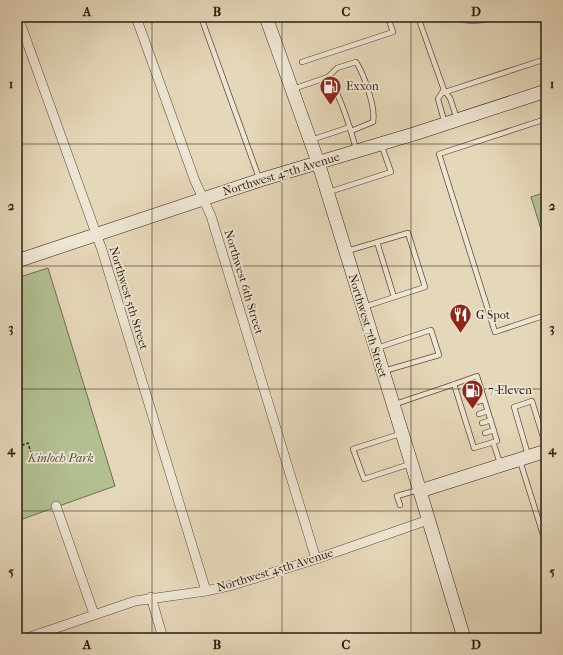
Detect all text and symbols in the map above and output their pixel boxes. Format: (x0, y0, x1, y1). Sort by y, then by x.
text: A (82, 4, 92, 19)
text: B (213, 4, 222, 19)
text: C (342, 4, 351, 19)
text: D (471, 4, 481, 19)
fuel station icon: Exxon (317, 73, 343, 106)
text: 1 (9, 76, 14, 91)
text: 1 (550, 76, 555, 91)
place label: Exxon (346, 79, 379, 93)
street label: Northwest 47th Avenue (221, 150, 341, 198)
text: 2 (8, 198, 15, 213)
text: 2 (549, 198, 556, 213)
street label: Northwest 6th Street (221, 228, 267, 337)
street label: Northwest 5th Street (107, 245, 152, 352)
street label: Northwest 7th Street (346, 272, 391, 380)
restaurant icon: G Spot (447, 302, 473, 335)
place label: G Spot (476, 308, 511, 322)
text: 3 (8, 320, 14, 336)
text: 3 (549, 320, 555, 336)
fuel station icon: 7-Eleven (460, 377, 486, 410)
place label: 7-Eleven (488, 383, 532, 397)
text: 4 (6, 442, 16, 458)
text: 4 (547, 442, 557, 458)
park label: Kinloch Park (27, 451, 94, 465)
street label: Northwest 45th Avenue (215, 546, 335, 594)
text: 5 (8, 564, 14, 579)
text: 5 (549, 564, 555, 579)
text: A (82, 637, 92, 652)
text: B (213, 637, 222, 652)
text: C (342, 637, 351, 652)
text: D (471, 637, 481, 652)

